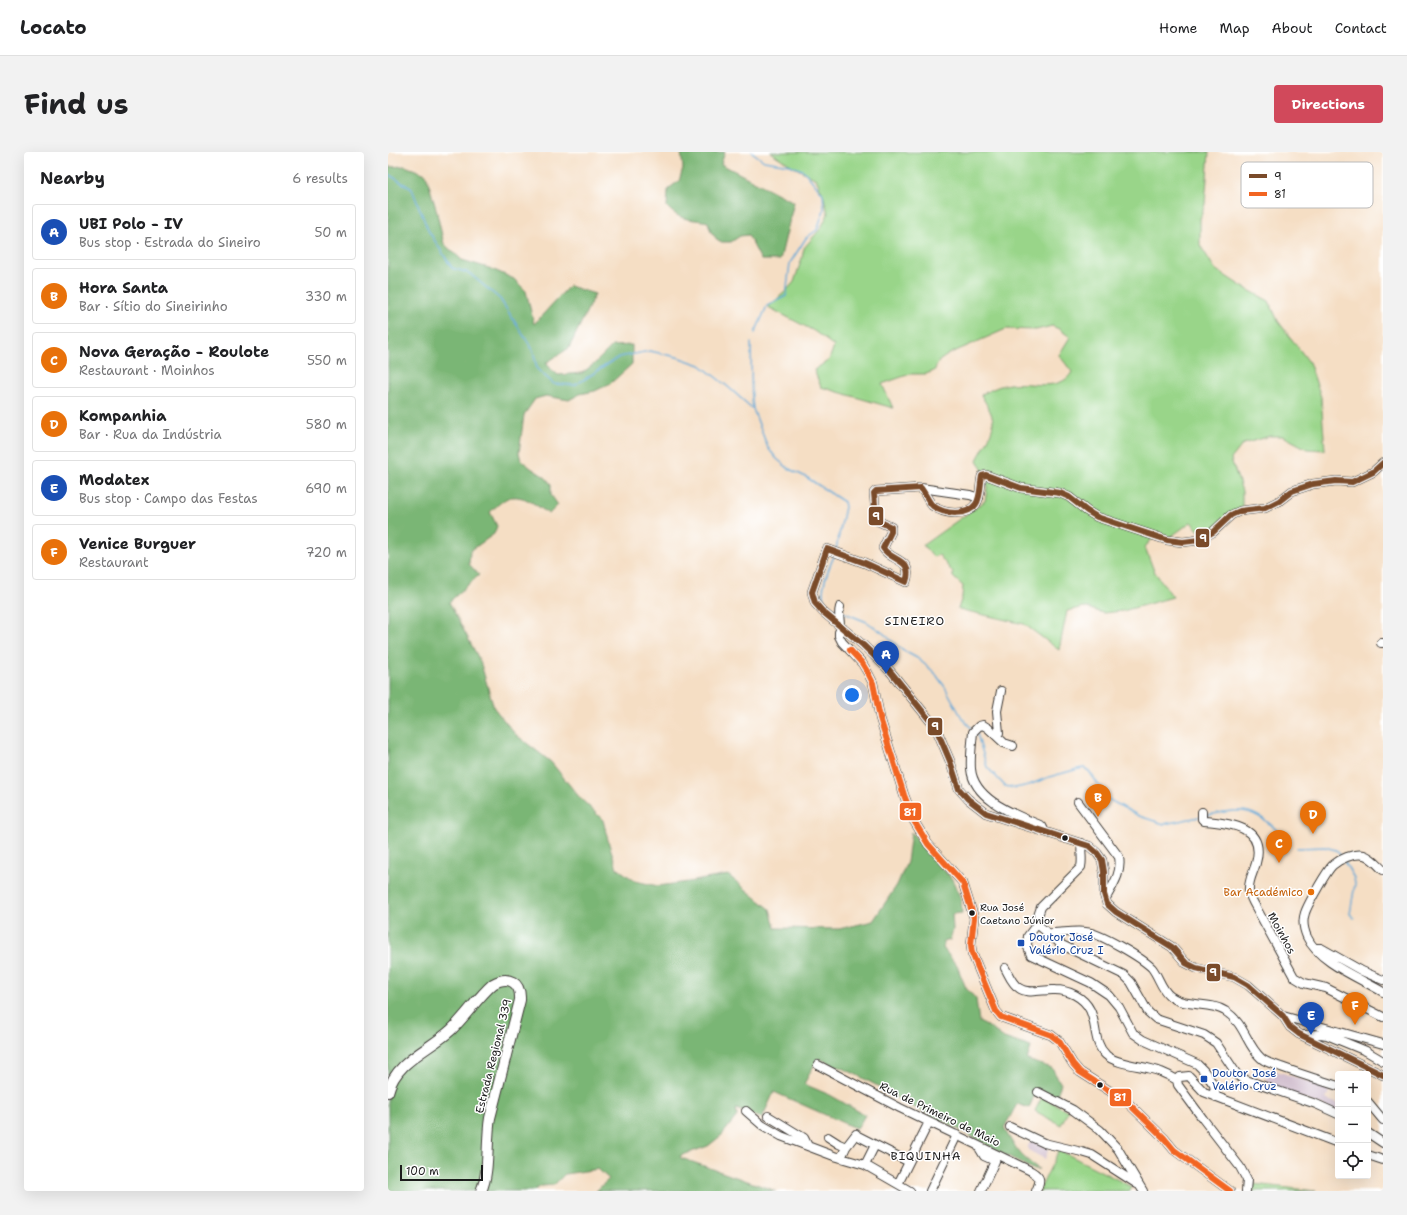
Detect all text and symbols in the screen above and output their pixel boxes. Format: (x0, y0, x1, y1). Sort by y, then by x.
text: Locato (20, 15, 87, 40)
text: Home (1159, 19, 1198, 37)
text: Map (1220, 19, 1250, 37)
text: About (1272, 19, 1313, 37)
text: Contact (1335, 19, 1387, 37)
text: Find us (24, 85, 129, 123)
button: Directions (1274, 85, 1383, 123)
legend (1241, 162, 1373, 208)
text: Nearby (40, 167, 105, 189)
text: 9 (1274, 169, 1282, 184)
text: 6 results (292, 170, 348, 187)
text: 81 (1274, 187, 1286, 202)
text: UBI Polo - IV (79, 214, 183, 234)
text: A (49, 224, 59, 241)
text: 50 m (314, 224, 347, 241)
text: Bus stop · Estrada do Sineiro (79, 234, 261, 251)
text: Hora Santa (79, 278, 168, 298)
text: B (50, 288, 58, 305)
text: 330 m (305, 288, 347, 305)
text: Bar · Sítio do Sineirinho (79, 298, 228, 315)
text: Nova Geração - Roulote (79, 342, 269, 362)
text: C (50, 352, 58, 369)
text: 550 m (307, 352, 347, 369)
text: Restaurant · Moinhos (79, 362, 215, 379)
text: Kompanhia (79, 406, 166, 426)
text: D (49, 416, 59, 433)
text: 580 m (306, 416, 347, 433)
text: Bar · Rua da Indústria (79, 426, 222, 443)
text: Modatex (79, 470, 149, 490)
text: E (50, 480, 58, 497)
text: 690 m (305, 480, 347, 497)
text: Bus stop · Campo das Festas (79, 490, 258, 507)
line badge: 9 (868, 506, 884, 526)
text: 9 (872, 509, 880, 524)
line badge: 9 (1195, 528, 1210, 548)
text: 9 (1199, 531, 1207, 546)
text: Venice Burguer (79, 534, 196, 554)
text: F (50, 544, 58, 561)
text: 720 m (306, 544, 347, 561)
text: Restaurant (79, 554, 149, 571)
district label: SINEIRO (885, 613, 945, 629)
pin: A (873, 641, 899, 674)
your location (842, 685, 862, 705)
line badge: 9 (927, 717, 943, 736)
text: 9 (931, 719, 939, 734)
pin: B (1085, 784, 1111, 817)
pin: D (1300, 801, 1326, 834)
line badge: 81 (899, 802, 922, 821)
text: 81 (904, 805, 916, 820)
pin: C (1266, 830, 1292, 863)
unlabelled marker (1060, 833, 1070, 843)
place label: Bar Académico (1224, 885, 1303, 900)
marker: Bar Académico (1306, 887, 1316, 897)
place label: Rua José Caetano Júnior (980, 901, 1055, 927)
marker: Rua José Caetano Júnior (967, 908, 977, 918)
street label: Moinhos (1264, 910, 1299, 957)
place label: Doutor José Valério Cruz I (1029, 930, 1103, 958)
marker: Doutor José Valério Cruz I (1016, 938, 1026, 948)
line badge: 9 (1206, 963, 1221, 982)
text: 9 (1209, 965, 1217, 980)
pin: F (1342, 992, 1368, 1025)
street label: Estrada Regional 339 (472, 997, 515, 1115)
pin: E (1298, 1002, 1324, 1035)
place label: Doutor José Valério Cruz (1212, 1066, 1277, 1094)
map controls (1335, 1071, 1371, 1179)
button: + (1335, 1071, 1371, 1107)
marker: Doutor José Valério Cruz (1199, 1074, 1209, 1084)
street label: Rua de Primeiro de Maio (877, 1079, 1003, 1150)
unlabelled marker (1095, 1080, 1105, 1090)
line badge: 81 (1109, 1088, 1132, 1107)
text: 81 (1114, 1090, 1126, 1105)
button: − (1335, 1107, 1371, 1143)
button: locate (1335, 1143, 1371, 1179)
district label: BIQUINHA (891, 1148, 961, 1164)
scale bar (400, 1163, 483, 1182)
text: 100 m (406, 1164, 439, 1179)

